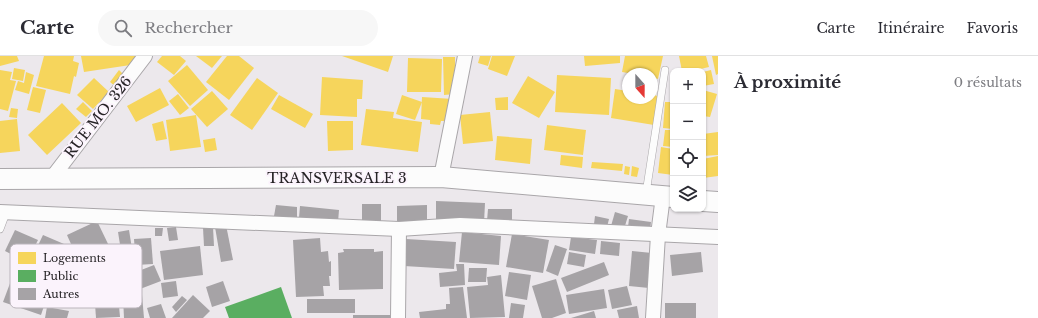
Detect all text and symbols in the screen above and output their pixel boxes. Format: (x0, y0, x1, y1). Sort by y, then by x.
search box (98, 10, 378, 46)
text: Carte (20, 16, 74, 39)
icon: search (112, 17, 134, 39)
text: Rechercher (144, 18, 233, 37)
text: Carte (816, 19, 855, 37)
text: Itinéraire (877, 19, 944, 37)
text: Favoris (966, 19, 1018, 37)
north arrow (622, 68, 658, 104)
map controls (670, 68, 706, 212)
button: + (670, 68, 706, 104)
text: À proximité (734, 72, 841, 93)
street label: RUE MO. 326 (60, 73, 136, 161)
text: 0 résultats (954, 74, 1022, 91)
button: − (670, 104, 706, 140)
button: locate (670, 140, 706, 176)
street label: TRANSVERSALE 3 (267, 169, 407, 187)
button: layers (670, 176, 706, 212)
legend (10, 244, 142, 308)
text: Logements (43, 251, 106, 265)
text: Public (43, 269, 78, 283)
text: Autres (42, 287, 79, 301)

